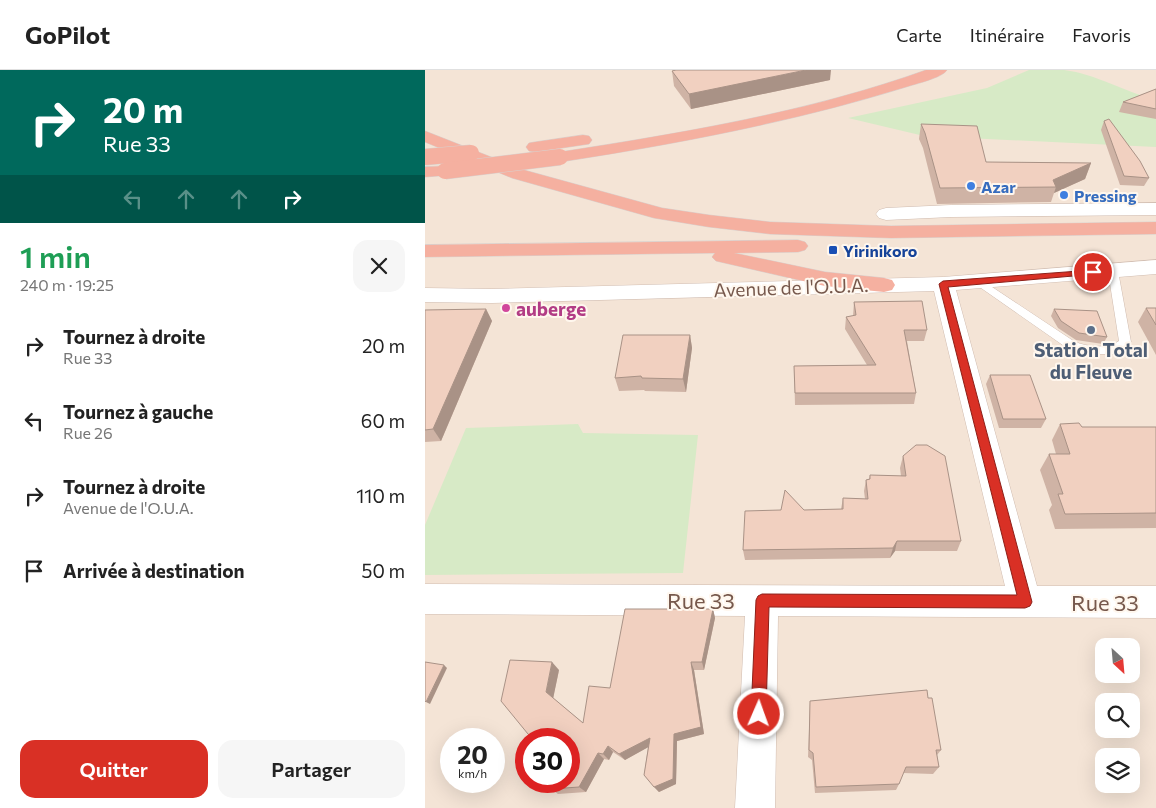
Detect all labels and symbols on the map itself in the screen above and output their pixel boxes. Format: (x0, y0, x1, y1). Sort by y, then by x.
place label: Azar (981, 177, 1016, 196)
marker: Azar (965, 180, 977, 192)
place label: Pressing (1074, 186, 1137, 205)
marker: Pressing (1058, 189, 1070, 201)
place label: Yirinikoro (843, 241, 918, 260)
marker: Yirinikoro (827, 244, 839, 256)
pin (1072, 251, 1114, 293)
street label: Avenue de l'O.U.A. (713, 273, 869, 301)
place label: auberge (516, 297, 586, 320)
marker: auberge (500, 302, 512, 314)
marker: Station Total du Fleuve (1085, 324, 1097, 336)
place label: Station Total du Fleuve (1034, 338, 1148, 383)
street label: Rue 33 (667, 587, 735, 614)
street label: Rue 33 (1071, 589, 1139, 616)
north arrow (1095, 638, 1140, 682)
position arrow (732, 687, 784, 739)
speed limit sign: 30 (515, 728, 580, 793)

